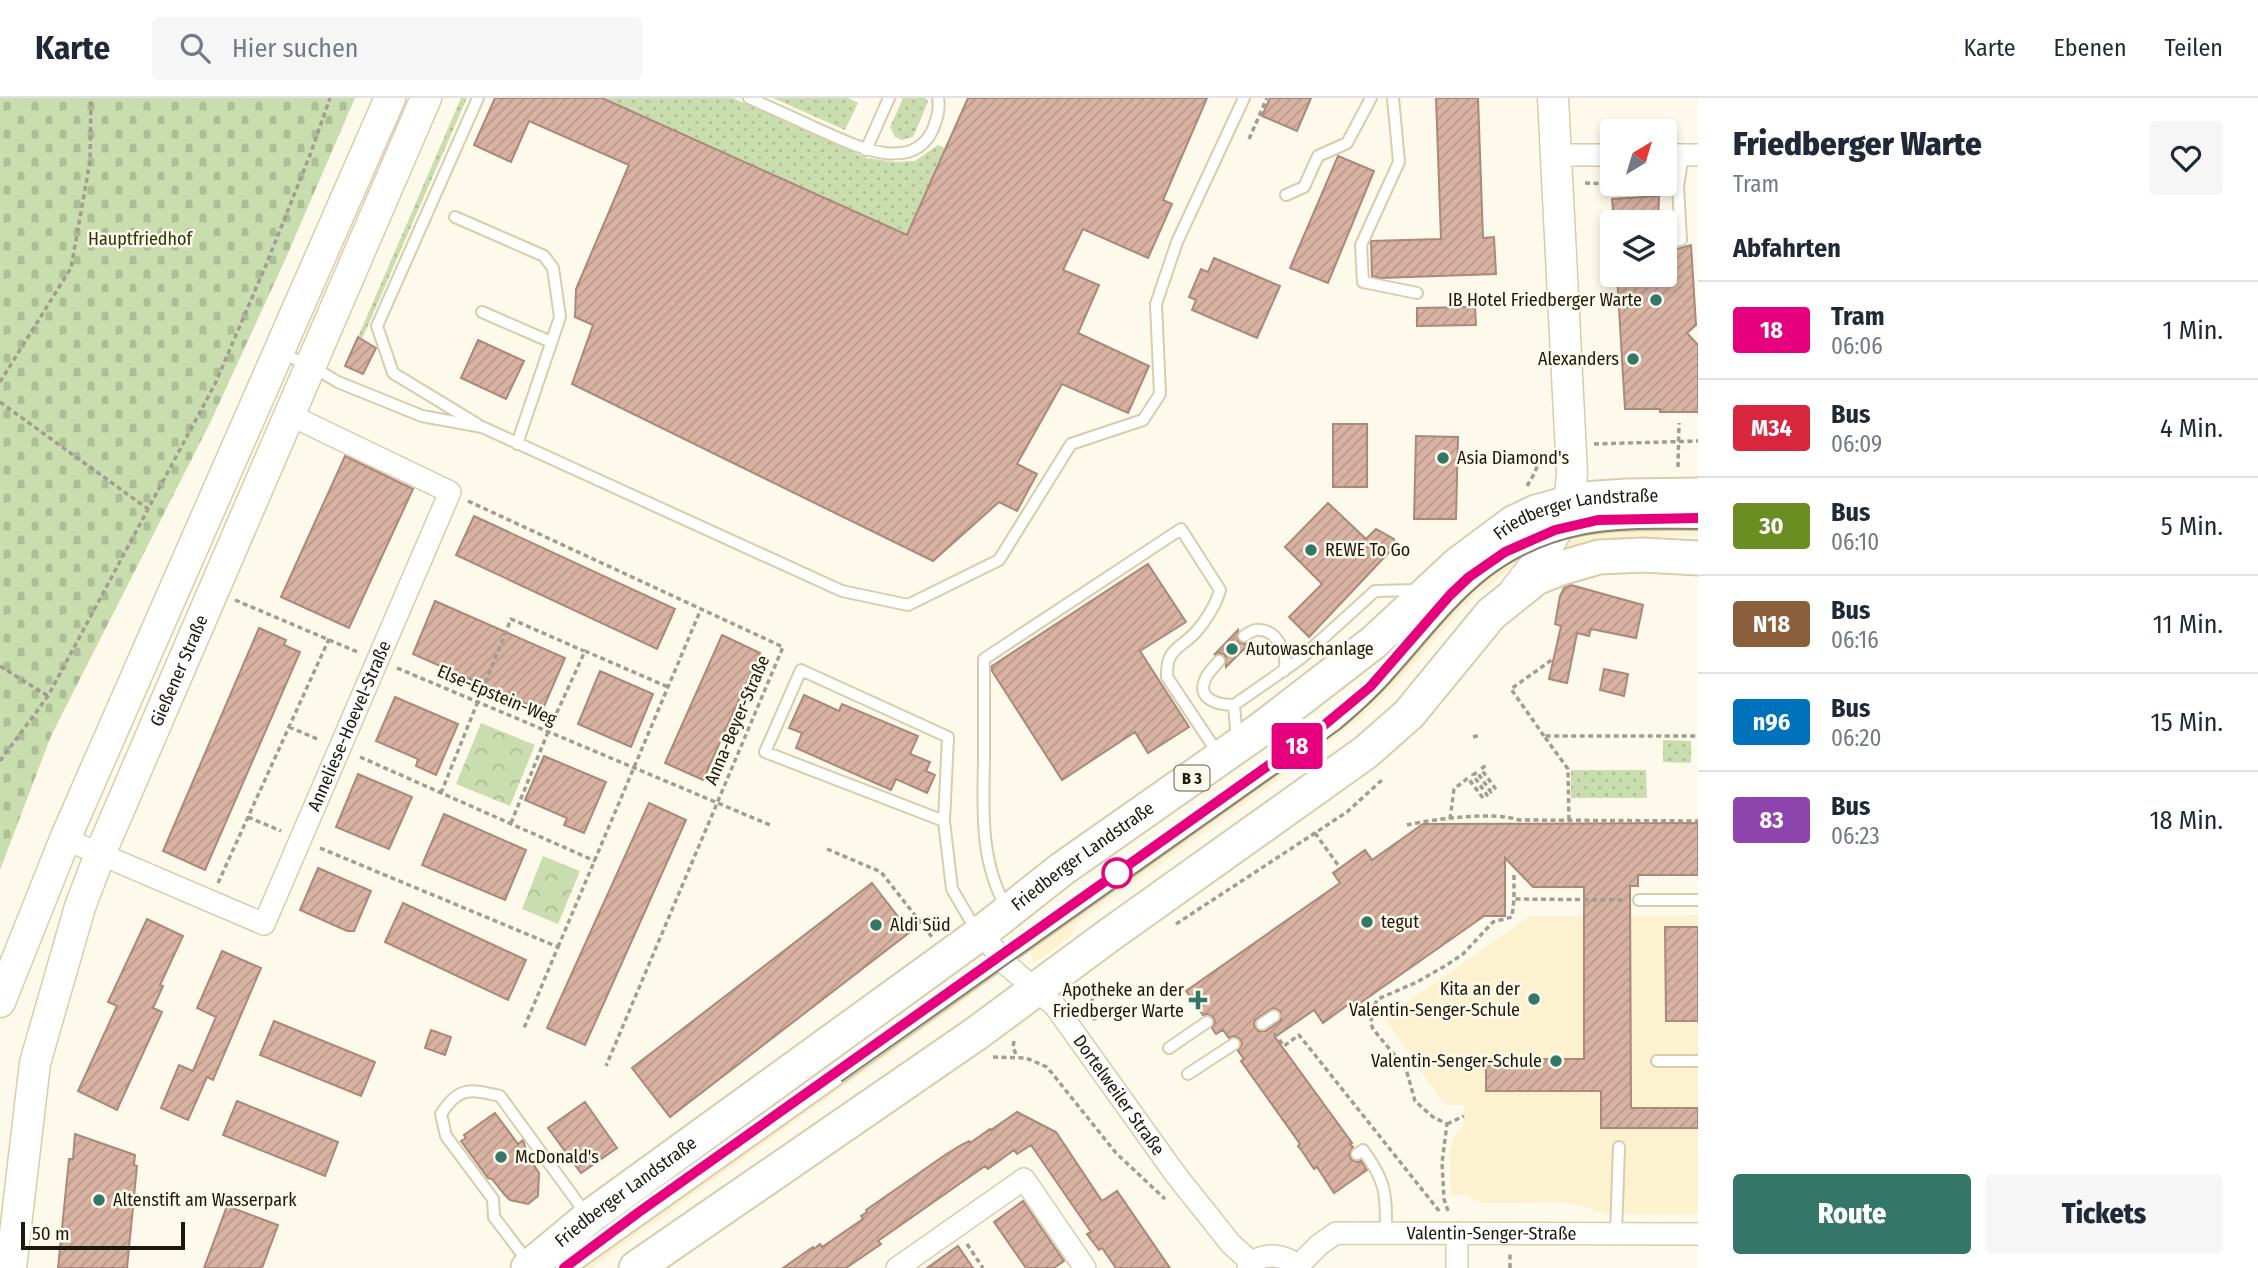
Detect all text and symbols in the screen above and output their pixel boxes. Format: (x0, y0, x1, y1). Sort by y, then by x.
search box (152, 17, 642, 80)
text: Karte (35, 28, 110, 68)
icon: search (176, 29, 214, 67)
text: Hier suchen (232, 33, 359, 64)
text: Karte (1964, 34, 2016, 62)
text: Ebenen (2054, 34, 2127, 62)
text: Teilen (2165, 34, 2223, 62)
north arrow (1600, 119, 1676, 196)
map controls (1600, 119, 1677, 287)
button: heart (2149, 121, 2223, 195)
text: Friedberger Warte (1733, 124, 1982, 164)
text: Tram (1733, 170, 1779, 198)
button: layers (1600, 210, 1677, 287)
park label: Hauptfriedhof (88, 228, 193, 250)
text: Abfahrten (1733, 233, 1841, 264)
place label: IB Hotel Friedberger Warte (1448, 289, 1642, 311)
marker: IB Hotel Friedberger Warte (1648, 292, 1664, 308)
text: Tram (1831, 301, 1884, 332)
text: 1 Min. (2162, 315, 2223, 346)
text: 18 (1760, 316, 1783, 344)
text: 06:06 (1831, 332, 1883, 360)
place label: Alexanders (1538, 348, 1619, 370)
marker: Alexanders (1625, 351, 1641, 367)
text: Bus (1831, 399, 1870, 430)
text: 4 Min. (2160, 413, 2223, 444)
text: M34 (1751, 414, 1792, 442)
text: 06:09 (1831, 430, 1882, 458)
place label: Asia Diamond's (1457, 447, 1569, 469)
marker: Asia Diamond's (1435, 450, 1451, 466)
street label: Friedberger Landstraße (1489, 485, 1659, 545)
text: Bus (1831, 497, 1870, 528)
text: 5 Min. (2161, 511, 2223, 542)
text: 30 (1759, 512, 1784, 540)
text: 06:10 (1831, 528, 1879, 556)
place label: REWE To Go (1325, 539, 1410, 561)
marker: REWE To Go (1303, 542, 1319, 558)
text: Bus (1831, 595, 1870, 626)
text: 11 Min. (2153, 609, 2223, 640)
text: N18 (1753, 610, 1790, 638)
street label: Gießener Straße (145, 612, 213, 730)
text: 06:16 (1831, 626, 1879, 654)
street label: Anneliese-Hoevel-Straße (303, 637, 396, 815)
place label: Autowaschanlage (1246, 638, 1374, 660)
marker: Autowaschanlage (1224, 641, 1240, 657)
street label: Anna-Beyer-Straße (700, 652, 774, 788)
street label: Else-Epstein-Weg (434, 660, 561, 730)
text: Bus (1831, 693, 1870, 724)
text: 15 Min. (2151, 707, 2223, 738)
text: n96 (1753, 708, 1790, 736)
line badge: 18 (1266, 723, 1328, 769)
text: 06:20 (1831, 724, 1881, 752)
text: 18 (1286, 732, 1308, 760)
road number: B 3 (1174, 765, 1210, 790)
text: Bus (1831, 791, 1870, 822)
street label: Friedberger Landstraße (1007, 797, 1158, 916)
text: 18 Min. (2149, 805, 2223, 836)
text: 83 (1759, 806, 1784, 834)
text: 06:23 (1831, 822, 1880, 850)
unlabelled marker (1102, 858, 1132, 888)
place label: tegut (1381, 911, 1419, 933)
place label: Aldi Süd (890, 914, 951, 936)
marker: tegut (1359, 914, 1375, 930)
marker: Aldi Süd (868, 917, 884, 933)
place label: Kita an der Valentin-Senger-Schule (1349, 978, 1521, 1021)
place label: Apotheke an der Friedberger Warte (1053, 979, 1185, 1022)
marker: Kita an der Valentin-Senger-Schule (1526, 991, 1542, 1007)
marker: Apotheke an der Friedberger Warte (1190, 992, 1206, 1008)
street label: Dortelweiler Straße (1068, 1031, 1169, 1160)
place label: Valentin-Senger-Schule (1371, 1050, 1542, 1072)
marker: Valentin-Senger-Schule (1548, 1053, 1564, 1069)
street label: Friedberger Landstraße (550, 1132, 701, 1252)
place label: McDonald's (515, 1146, 599, 1168)
marker: McDonald's (493, 1149, 509, 1165)
button: Route (1733, 1174, 1971, 1254)
button: Tickets (1985, 1174, 2223, 1254)
place label: Altenstift am Wasserpark (113, 1189, 297, 1211)
marker: Altenstift am Wasserpark (91, 1192, 107, 1208)
scale bar (21, 1219, 186, 1251)
text: 50 m (32, 1222, 70, 1245)
street label: Valentin-Senger-Straße (1406, 1222, 1577, 1245)

